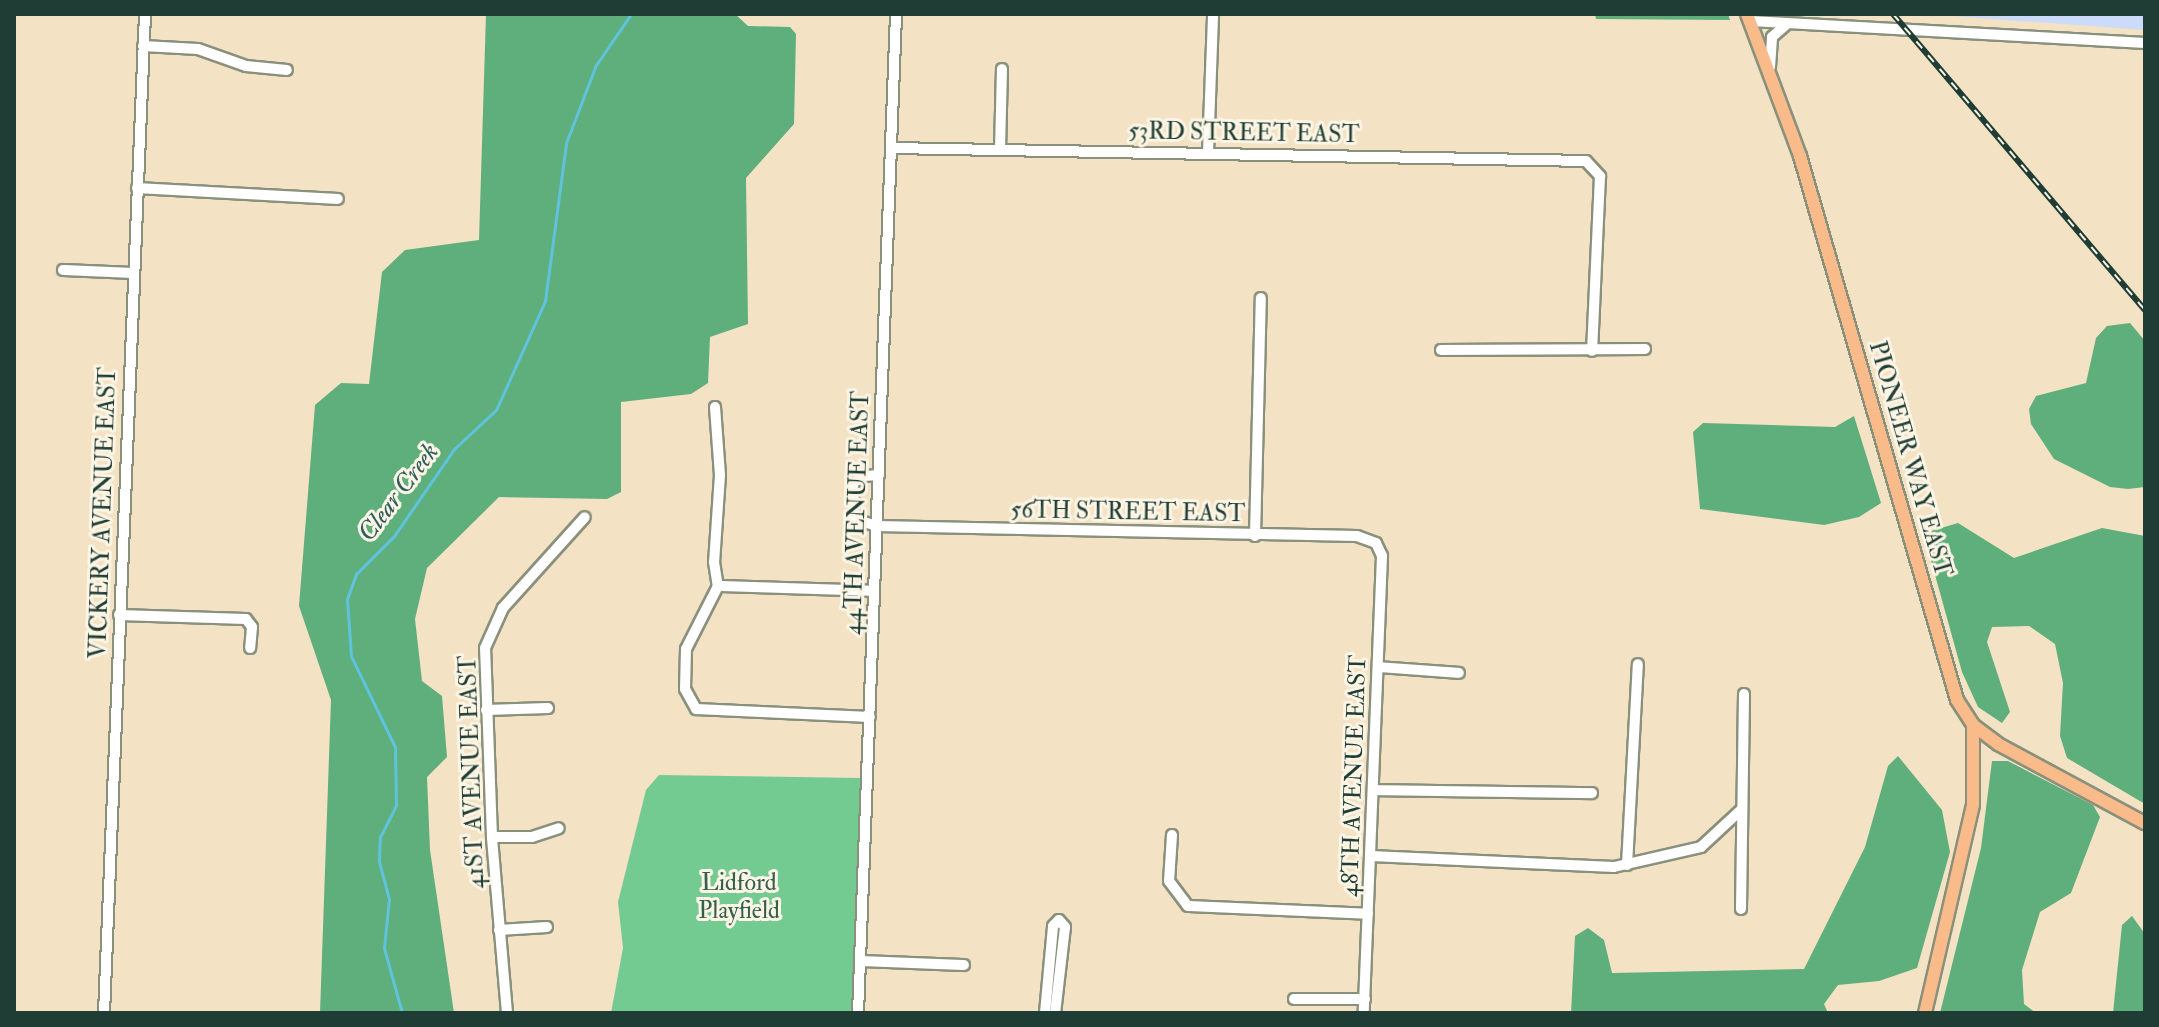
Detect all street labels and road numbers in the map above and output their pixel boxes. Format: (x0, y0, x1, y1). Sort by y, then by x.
street label: 53RD STREET EAST (1128, 117, 1360, 149)
street label: PIONEER WAY EAST (1863, 338, 1957, 580)
street label: VICKERY AVENUE EAST (84, 367, 122, 659)
street label: 44TH AVENUE EAST (838, 391, 876, 635)
street label: 56TH STREET EAST (1010, 496, 1246, 528)
street label: 48TH AVENUE EAST (1335, 654, 1373, 898)
street label: 41ST AVENUE EAST (454, 655, 490, 889)

